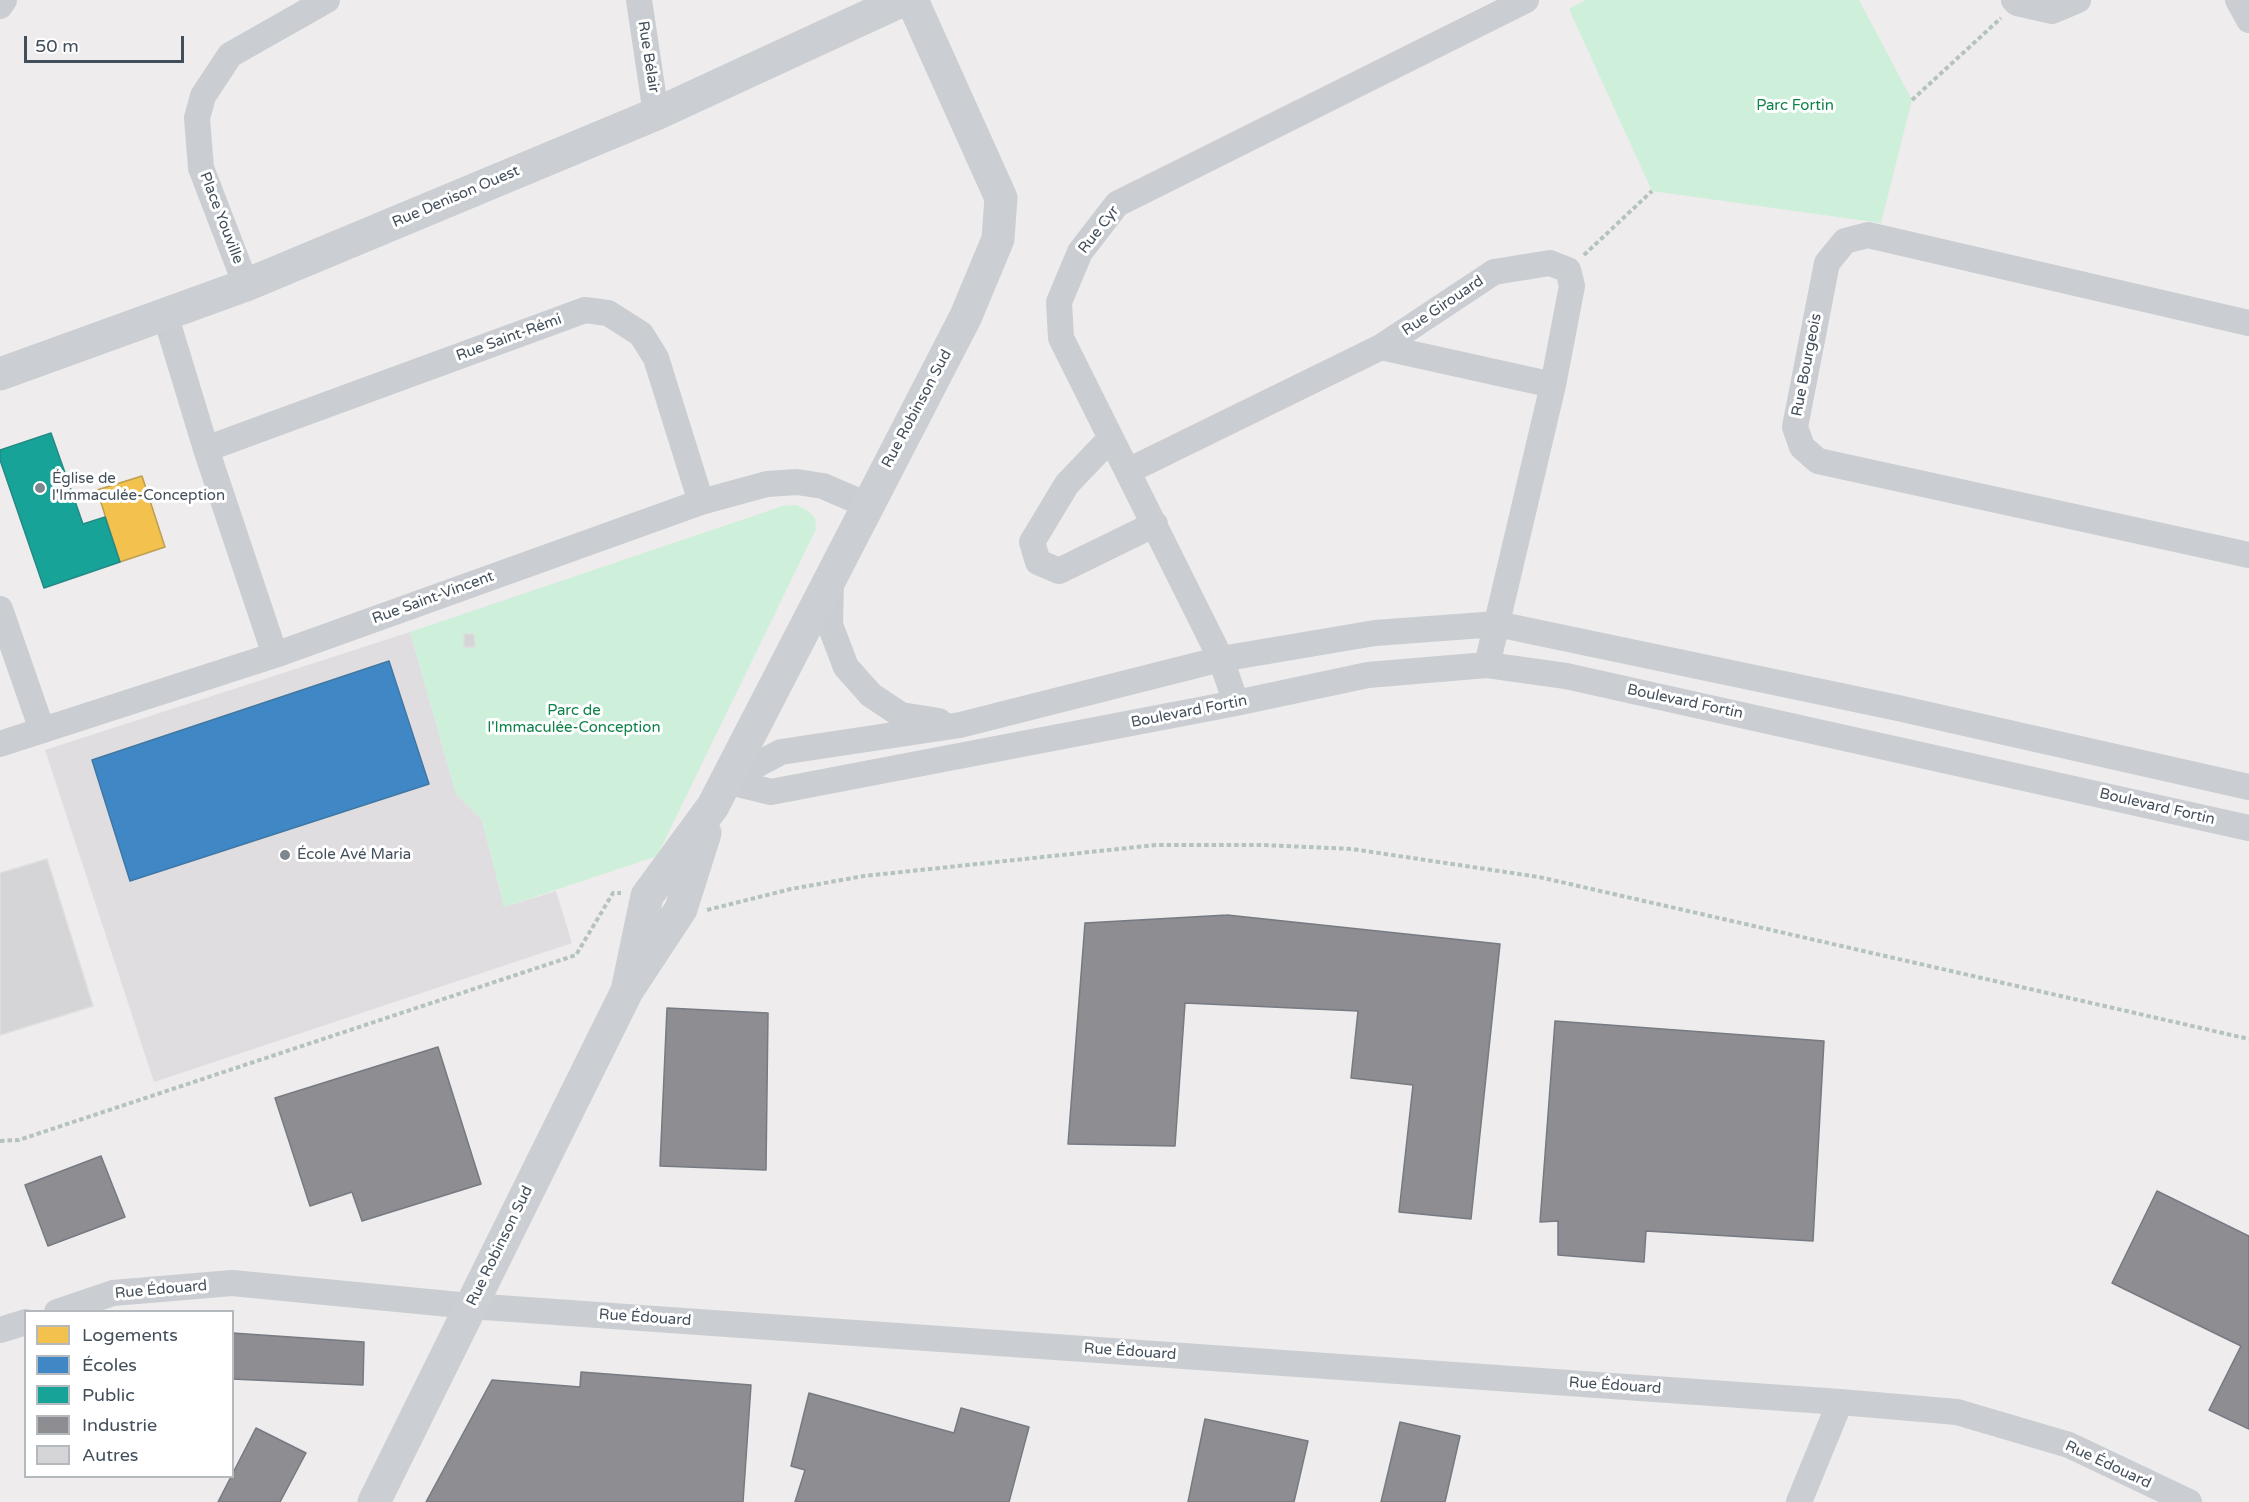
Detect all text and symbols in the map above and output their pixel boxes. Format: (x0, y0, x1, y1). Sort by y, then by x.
street label: Rue Bélair (633, 20, 663, 94)
scale bar (27, 24, 188, 62)
text: 50 m (35, 35, 79, 57)
park label: Parc Fortin (1756, 97, 1834, 115)
street label: Rue Denison Ouest (390, 162, 522, 232)
street label: Place Youville (195, 170, 247, 266)
street label: Rue Cyr (1075, 203, 1123, 257)
street label: Rue Girouard (1399, 272, 1487, 340)
street label: Rue Saint-Rémi (454, 311, 564, 365)
street label: Rue Bourgeois (1788, 312, 1826, 418)
street label: Rue Robinson Sud (878, 347, 956, 471)
place label: Église de l'Immaculée-Conception (52, 470, 225, 505)
marker: Église de l'Immaculée-Conception (33, 481, 47, 495)
street label: Rue Saint-Vincent (370, 568, 496, 628)
street label: Boulevard Fortin (1625, 681, 1745, 723)
street label: Boulevard Fortin (1129, 692, 1249, 732)
park label: Parc de l'Immaculée-Conception (487, 702, 661, 737)
street label: Boulevard Fortin (2098, 785, 2216, 829)
place label: École Avé Maria (297, 846, 411, 864)
marker: École Avé Maria (278, 848, 292, 862)
street label: Rue Robinson Sud (463, 1183, 537, 1309)
street label: Rue Édouard (114, 1277, 208, 1303)
street label: Rue Édouard (598, 1306, 692, 1330)
legend (24, 1310, 234, 1478)
text: Logements (82, 1324, 178, 1346)
street label: Rue Édouard (1083, 1340, 1177, 1364)
text: Écoles (82, 1354, 137, 1376)
street label: Rue Édouard (1568, 1374, 1662, 1398)
text: Public (82, 1384, 135, 1406)
text: Industrie (82, 1414, 157, 1436)
street label: Rue Édouard (2062, 1437, 2154, 1493)
text: Autres (82, 1444, 138, 1466)

